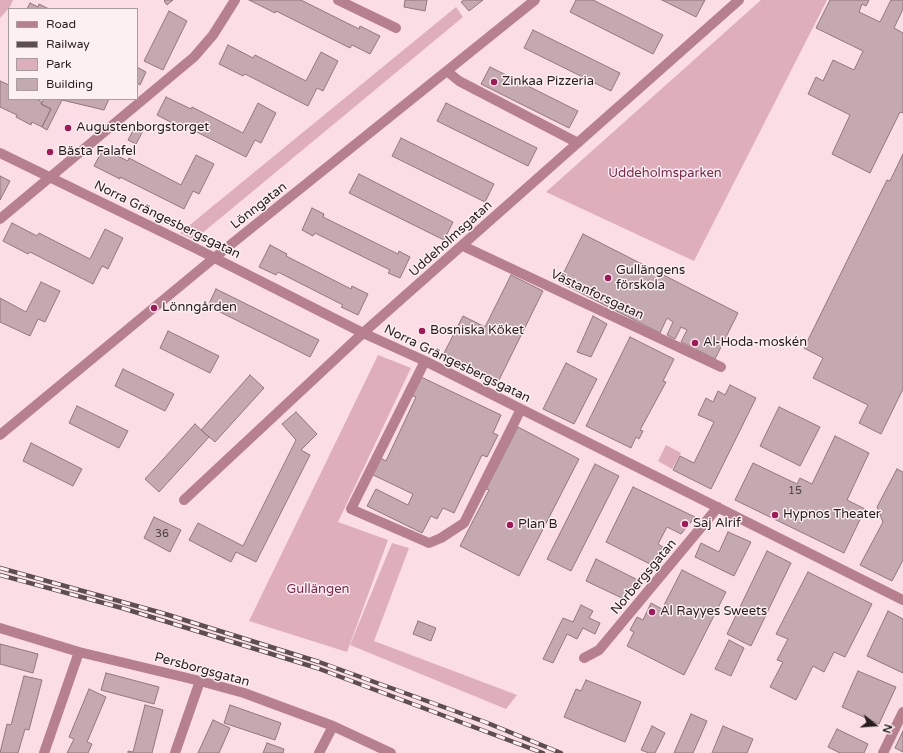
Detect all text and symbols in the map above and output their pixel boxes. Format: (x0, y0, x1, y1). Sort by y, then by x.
legend (8, 8, 138, 100)
text: Road (46, 17, 76, 31)
text: Railway (46, 37, 90, 51)
text: Park (46, 57, 72, 71)
place label: Zinkaa Pizzeria (502, 74, 594, 90)
text: Building (46, 77, 93, 91)
marker: Zinkaa Pizzeria (489, 77, 499, 87)
place label: Augustenborgstorget (76, 120, 209, 136)
marker: Augustenborgstorget (63, 123, 73, 133)
place label: Bästa Falafel (58, 144, 136, 160)
marker: Bästa Falafel (45, 147, 55, 157)
park label: Uddeholmsparken (608, 166, 722, 182)
street label: Norra Grängesbergsgatan (91, 178, 243, 262)
street label: Lönngatan (228, 179, 290, 233)
street label: Uddeholmsgatan (406, 198, 496, 280)
place label: Gullängens förskola (616, 263, 685, 294)
street label: Västanforsgatan (548, 267, 646, 323)
marker: Gullängens förskola (603, 273, 613, 283)
place label: Lönngården (162, 300, 237, 316)
marker: Lönngården (149, 303, 159, 313)
street label: Norra Grängesbergsgatan (381, 322, 533, 406)
place label: Bosniska Köket (430, 323, 524, 339)
marker: Bosniska Köket (417, 326, 427, 336)
place label: Al-Hoda-moskén (703, 335, 807, 351)
marker: Al-Hoda-moskén (690, 338, 700, 348)
house number: 15 (788, 484, 802, 498)
place label: Hypnos Theater (783, 507, 881, 523)
marker: Hypnos Theater (770, 510, 780, 520)
place label: Saj Alrif (693, 516, 741, 532)
place label: Plan B (518, 517, 558, 533)
marker: Saj Alrif (680, 519, 690, 529)
marker: Plan B (505, 520, 515, 530)
house number: 36 (155, 527, 169, 541)
street label: Norbergsgatan (608, 536, 680, 618)
park label: Gullängen (287, 582, 349, 598)
place label: Al Rayyes Sweets (660, 604, 767, 620)
marker: Al Rayyes Sweets (647, 607, 657, 617)
street label: Persborgsgatan (153, 650, 251, 690)
north arrow (855, 705, 895, 745)
text: N (879, 723, 894, 735)

